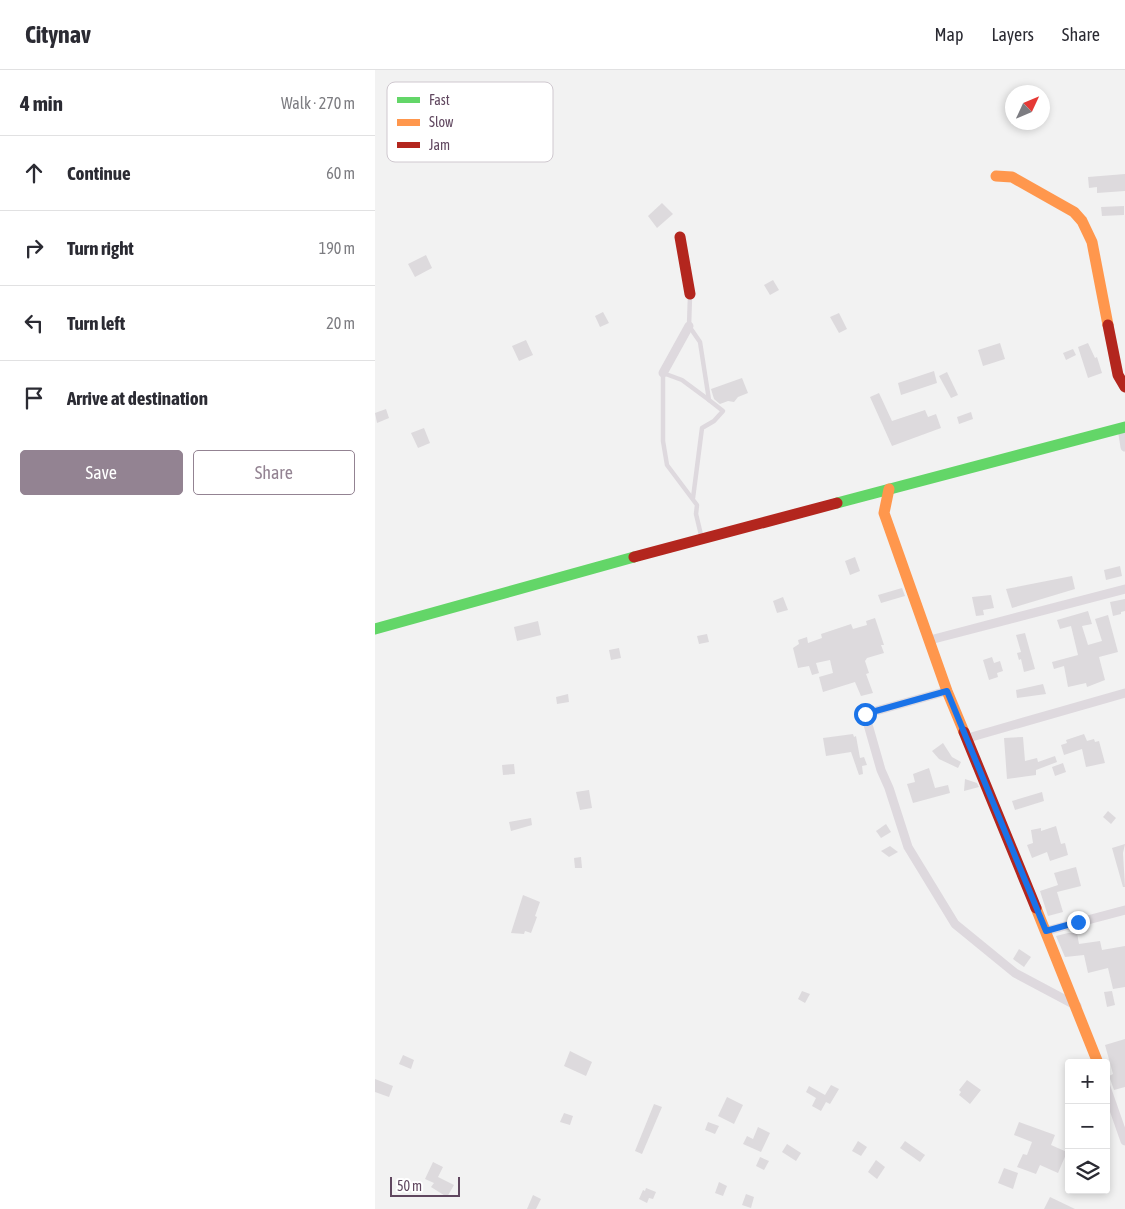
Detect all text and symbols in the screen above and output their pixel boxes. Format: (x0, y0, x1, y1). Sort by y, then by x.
text: Citynav (25, 21, 91, 48)
text: Map (934, 24, 963, 45)
text: Layers (991, 24, 1034, 45)
text: Share (1062, 24, 1100, 45)
legend (387, 82, 553, 162)
north arrow (1005, 85, 1050, 130)
text: 4 min (20, 91, 63, 115)
text: Fast (429, 92, 450, 108)
text: Walk · 270 m (281, 94, 355, 112)
text: Slow (429, 114, 454, 130)
text: Jam (429, 137, 450, 153)
icon: ahead (20, 159, 48, 187)
text: Continue (67, 162, 131, 184)
text: 60 m (326, 164, 355, 182)
icon: right (20, 234, 48, 262)
text: Turn right (67, 237, 134, 259)
text: 190 m (319, 239, 355, 257)
icon: left (20, 309, 48, 337)
text: Turn left (67, 312, 125, 334)
text: 20 m (326, 314, 355, 332)
icon: arrive (20, 384, 48, 412)
text: Arrive at destination (67, 387, 208, 409)
button: Save (20, 450, 183, 495)
button: Share (193, 450, 355, 495)
route start (854, 703, 877, 726)
route end (1067, 911, 1090, 934)
map controls (1065, 1059, 1110, 1194)
button: + (1065, 1059, 1110, 1104)
button: − (1065, 1104, 1110, 1149)
button: layers (1065, 1149, 1110, 1194)
scale bar (390, 1174, 460, 1197)
text: 50 m (397, 1178, 422, 1194)

